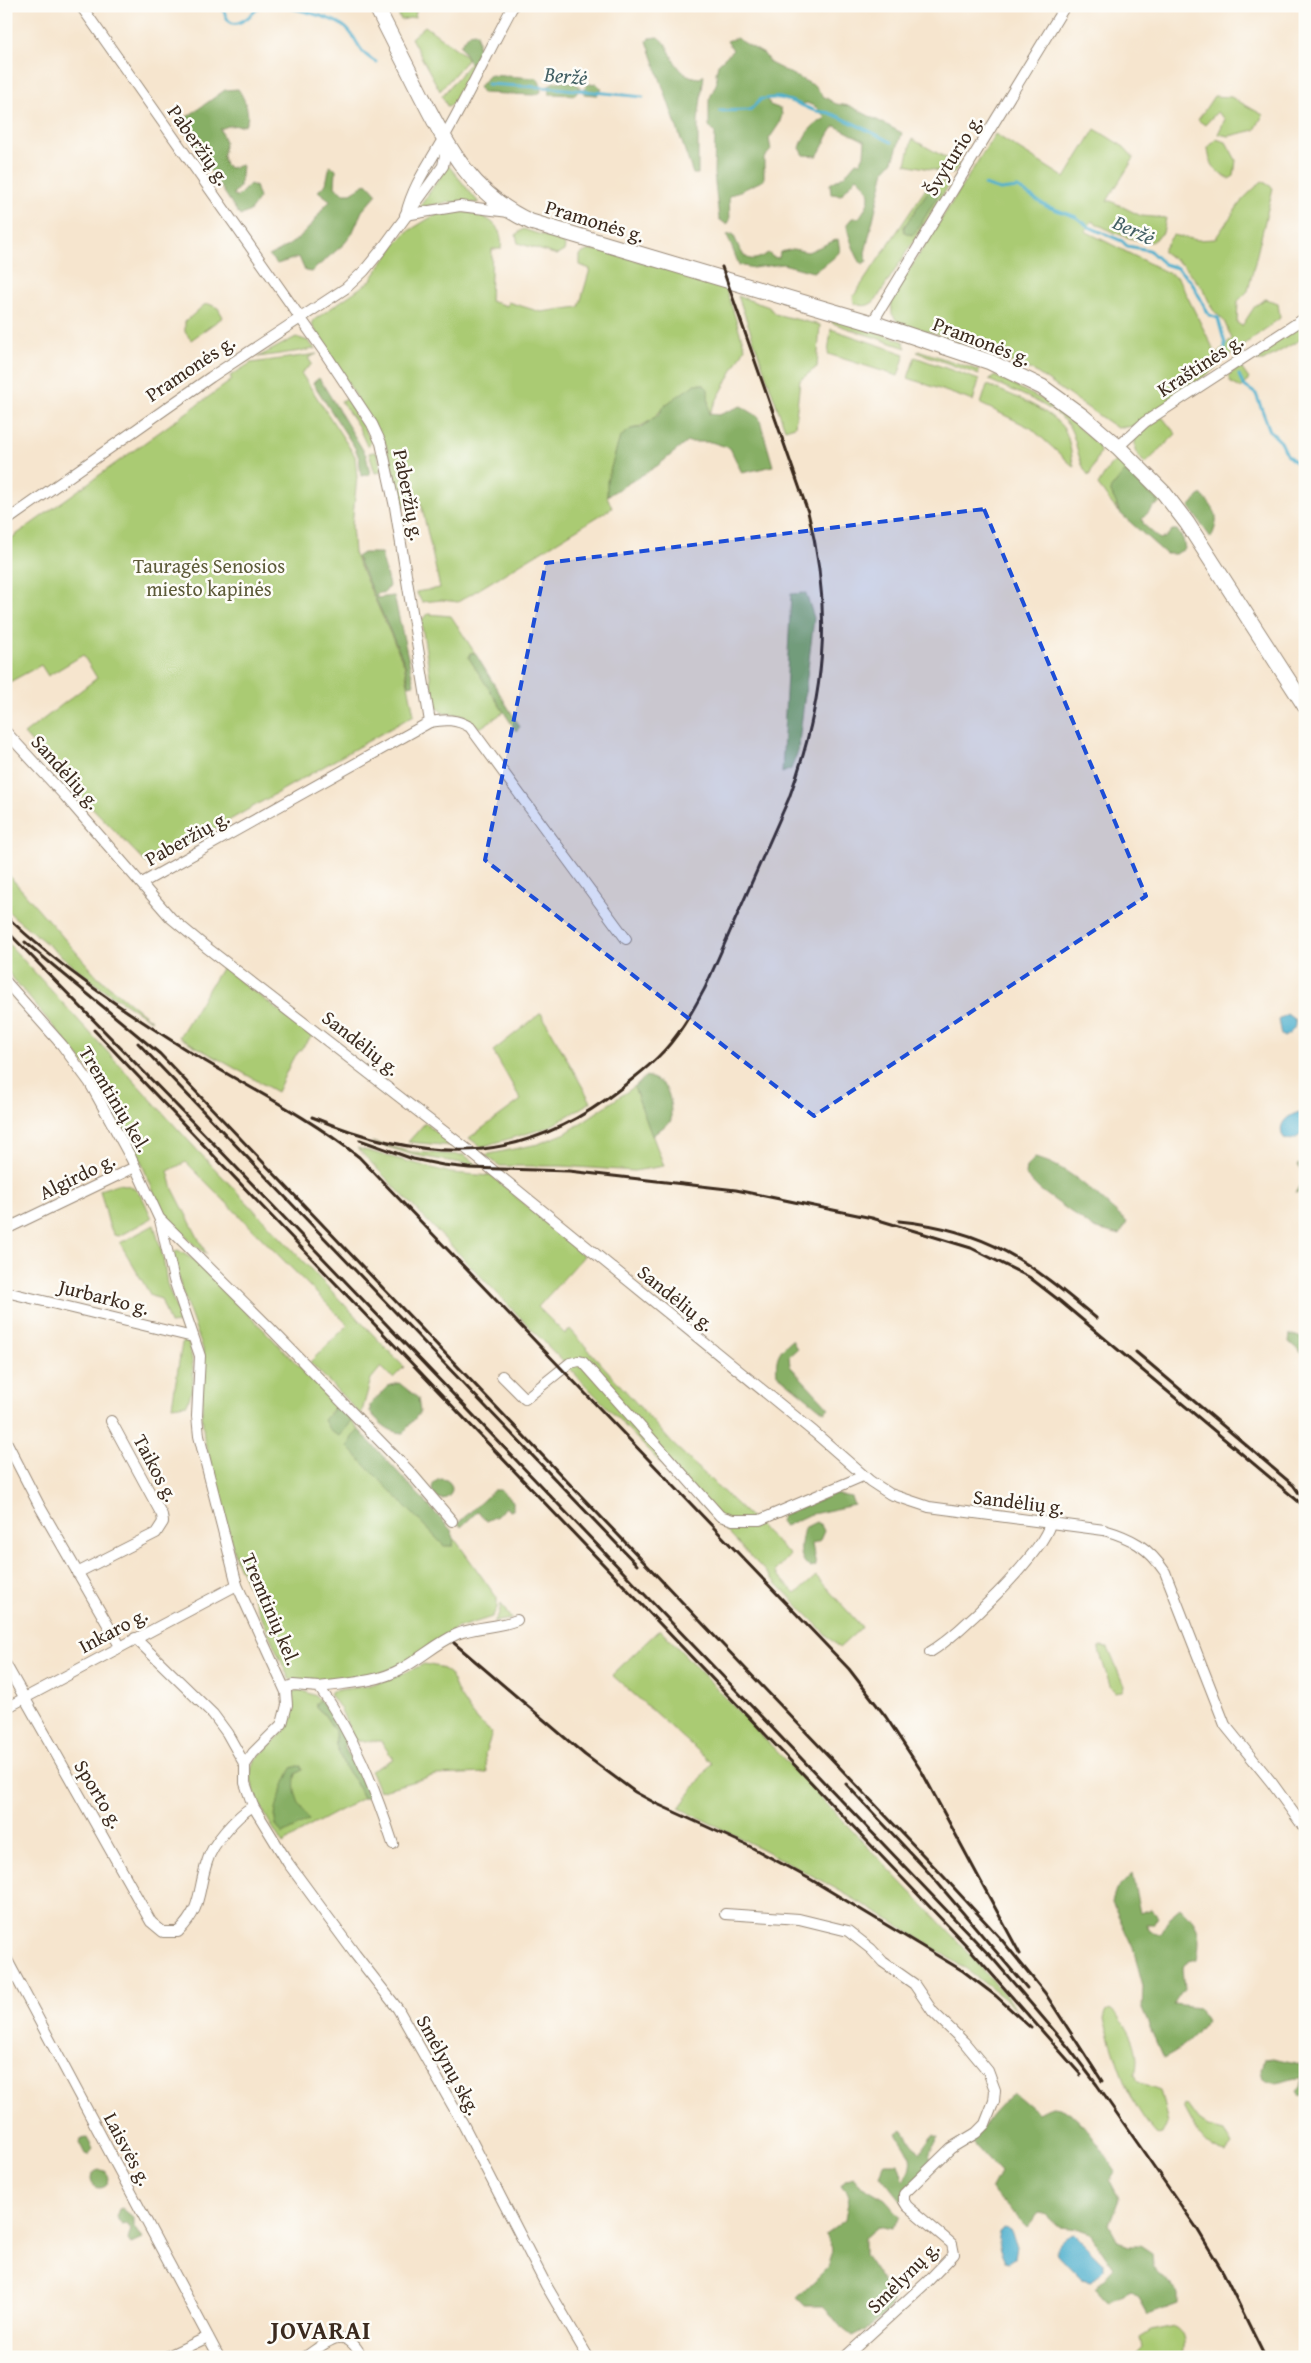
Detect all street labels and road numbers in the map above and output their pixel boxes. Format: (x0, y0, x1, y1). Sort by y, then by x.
street label: Paberžių g. (161, 98, 238, 191)
street label: Švyturio g. (916, 109, 989, 201)
street label: Pramonės g. (542, 192, 648, 249)
street label: Pramonės g. (929, 309, 1035, 372)
street label: Kraštinės g. (1151, 326, 1249, 403)
street label: Pramonės g. (139, 327, 240, 408)
street label: Paberžių g. (386, 447, 433, 543)
street label: Sandėlių g. (25, 728, 108, 815)
street label: Paberžių g. (139, 802, 234, 873)
street label: Sandėlių g. (316, 1003, 406, 1082)
street label: Tremtinių kel. (72, 1040, 159, 1157)
street label: Algirdo g. (34, 1145, 120, 1206)
street label: Sandėlių g. (632, 1257, 721, 1338)
street label: Jurbarko g. (53, 1271, 153, 1322)
street label: Taikos g. (127, 1429, 186, 1507)
street label: Sandėlių g. (972, 1482, 1066, 1521)
street label: Tremtinių kel. (235, 1548, 308, 1669)
street label: Inkaro g. (73, 1599, 152, 1660)
street label: Sporto g. (68, 1754, 131, 1834)
street label: Smėlynų skg. (410, 2009, 489, 2120)
street label: Laisvės g. (97, 2107, 160, 2191)
street label: Smėlynų g. (860, 2234, 946, 2320)

